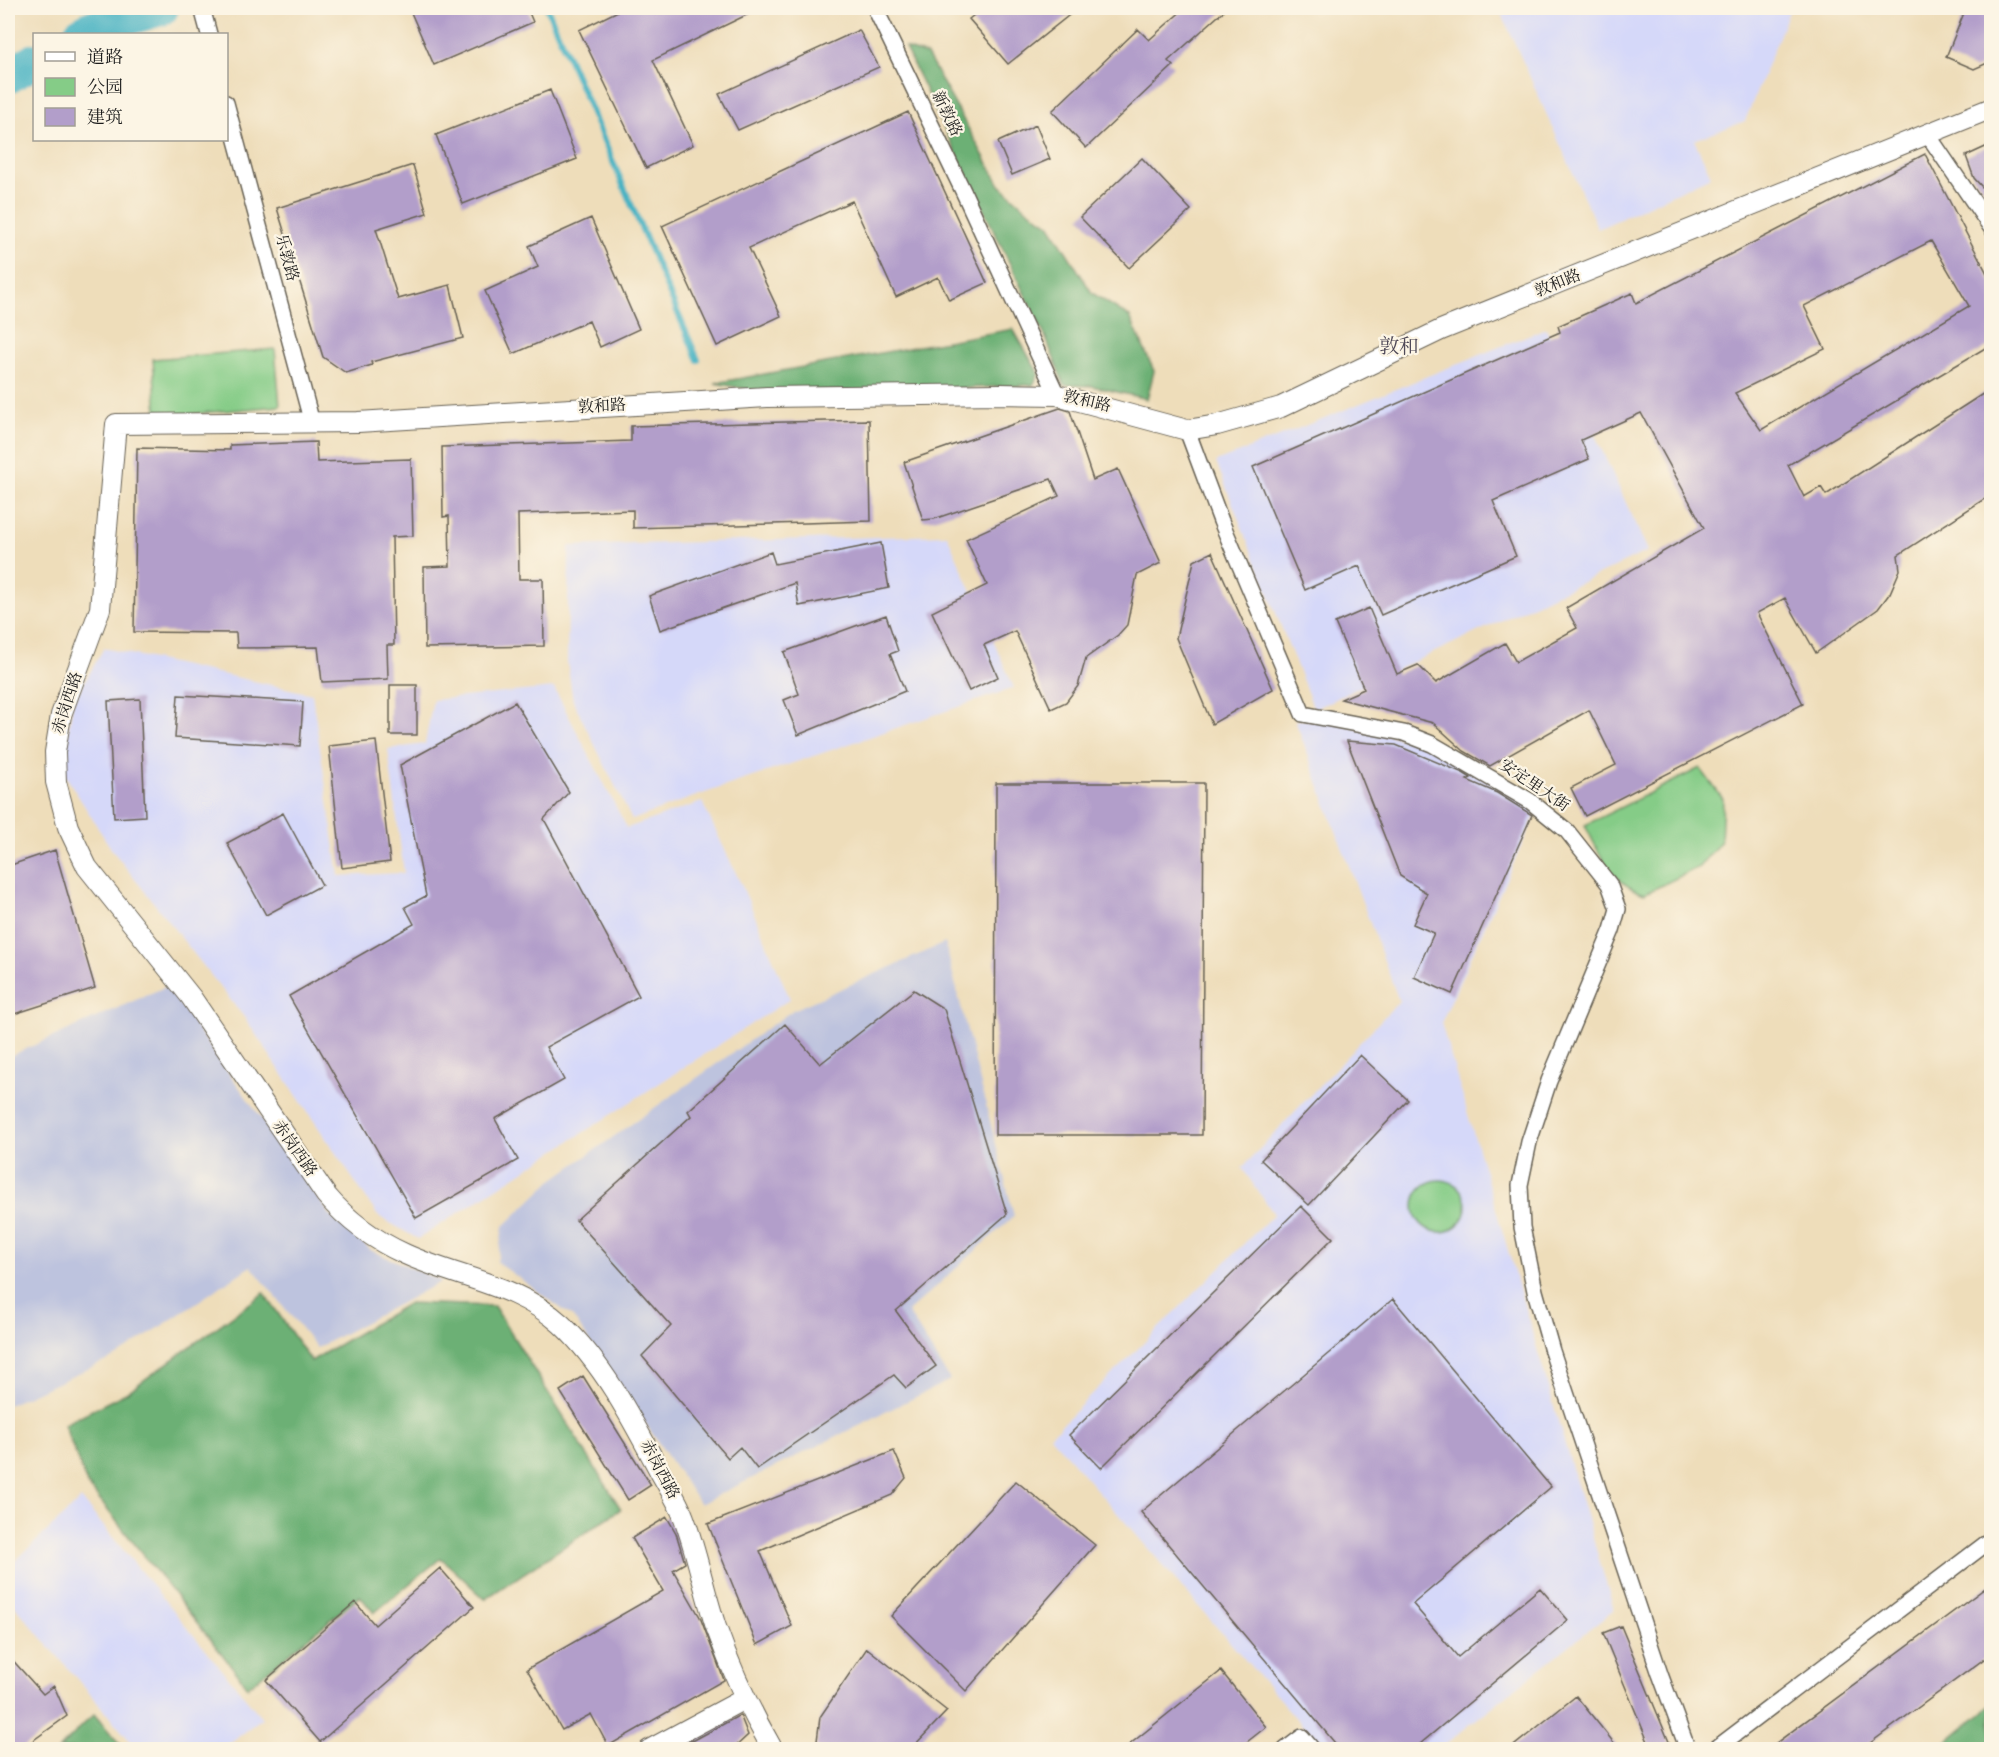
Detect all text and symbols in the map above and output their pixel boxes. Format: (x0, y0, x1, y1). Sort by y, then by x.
legend (33, 33, 228, 141)
text: 道路 (87, 47, 123, 67)
text: 公园 (87, 78, 123, 97)
street label: 新敦路 (928, 88, 966, 139)
text: 建筑 (87, 107, 123, 127)
street label: 乐敦路 (272, 232, 302, 283)
street label: 敦和路 (1532, 266, 1583, 300)
district label: 敦和 (1379, 335, 1419, 358)
street label: 敦和路 (1062, 387, 1113, 415)
street label: 敦和路 (578, 396, 626, 416)
street label: 赤岗西路 (49, 669, 85, 736)
street label: 安定里大街 (1496, 755, 1573, 815)
street label: 赤岗西路 (269, 1117, 321, 1180)
street label: 赤岗西路 (637, 1437, 683, 1502)

